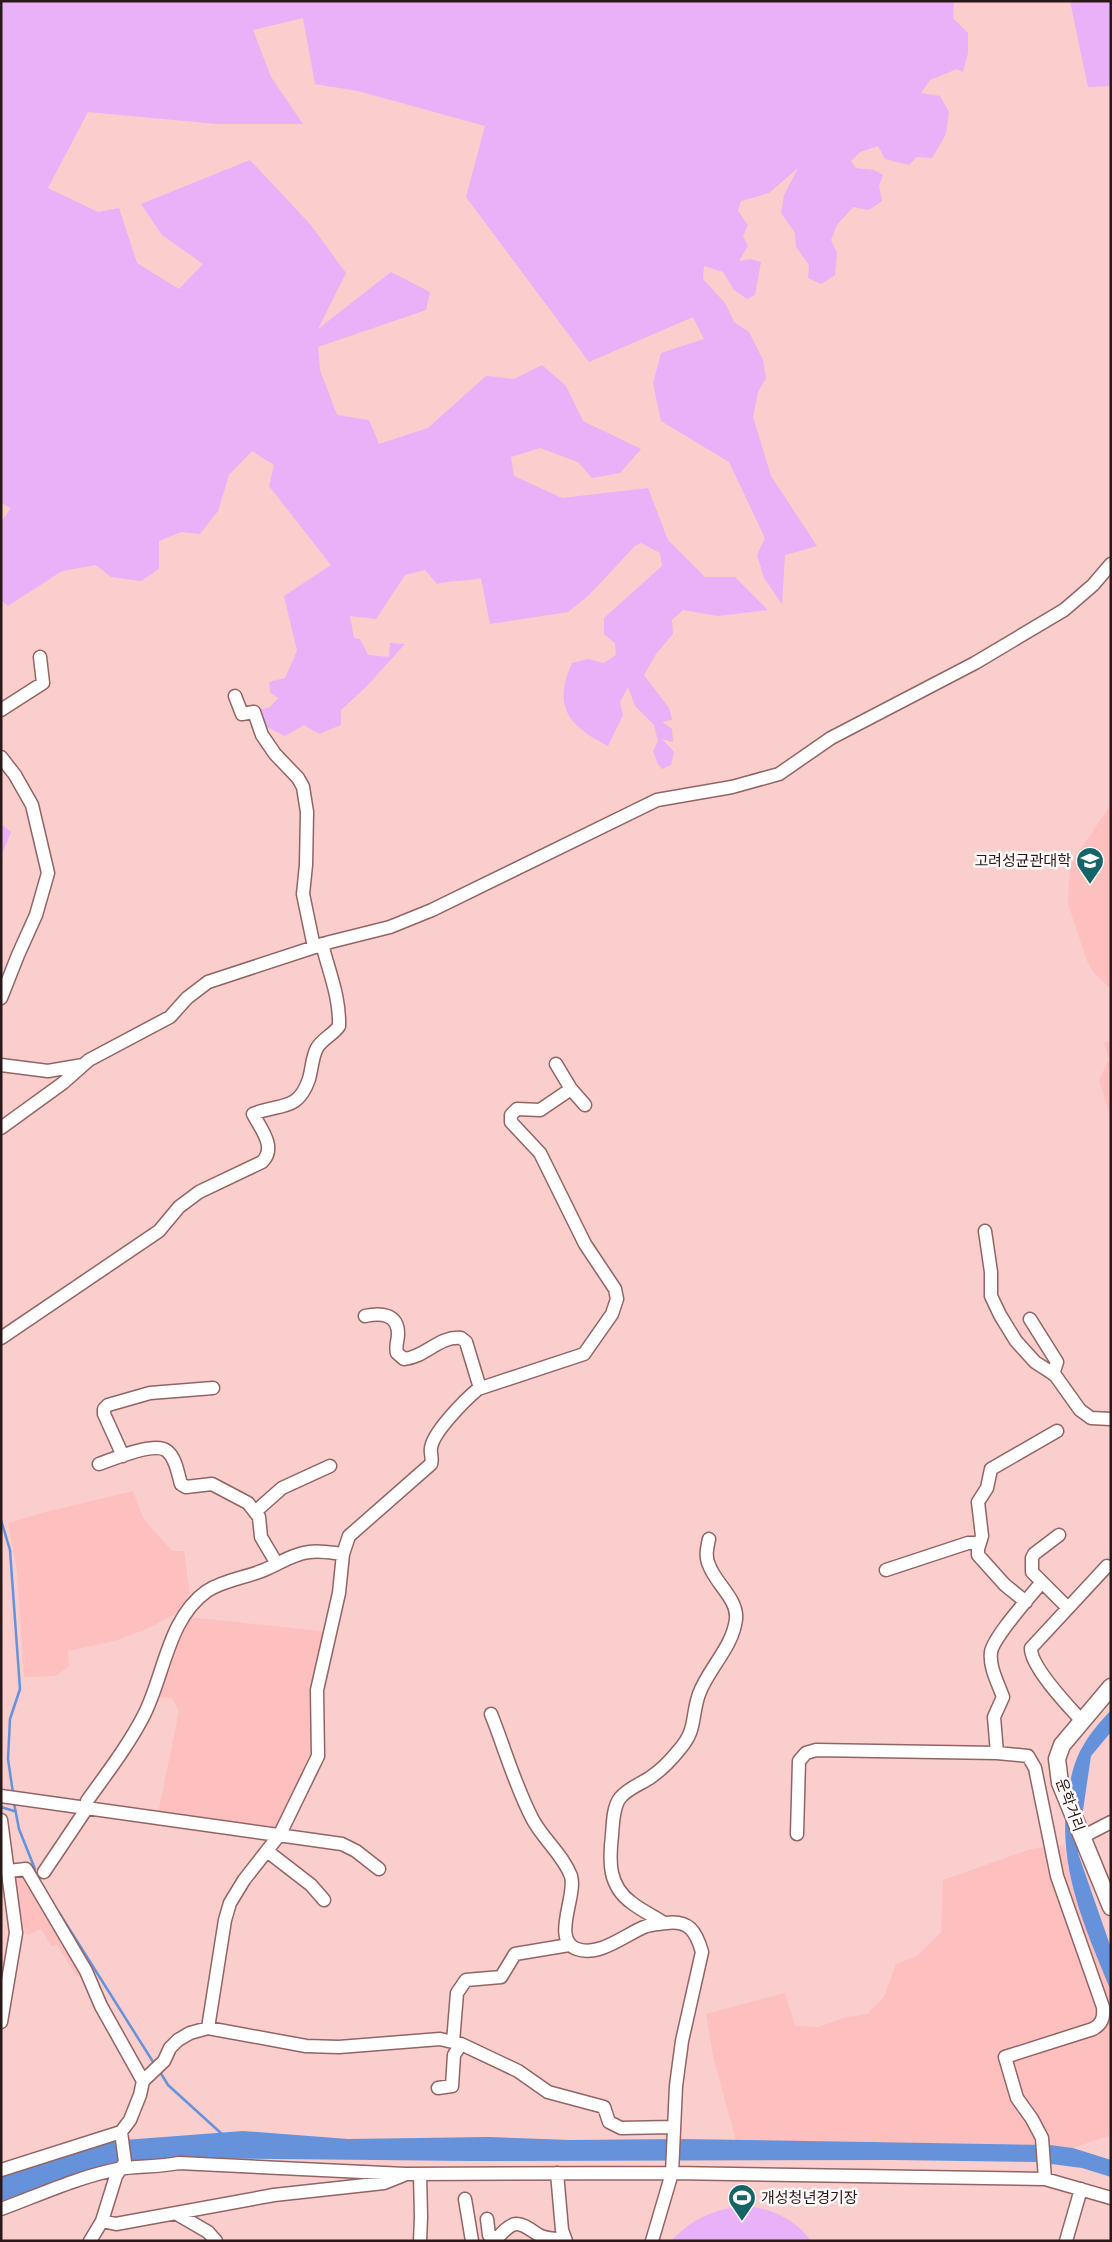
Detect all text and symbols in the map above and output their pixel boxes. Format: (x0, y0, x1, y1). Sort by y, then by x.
school or university icon: 고려성균관대학 (1075, 846, 1105, 885)
place label: 고려성균관대학 (974, 850, 1071, 871)
street label: 운학거리 (1051, 1775, 1090, 1834)
sports icon: 개성청년경기장 (727, 2183, 757, 2222)
place label: 개성청년경기장 (761, 2187, 858, 2208)

